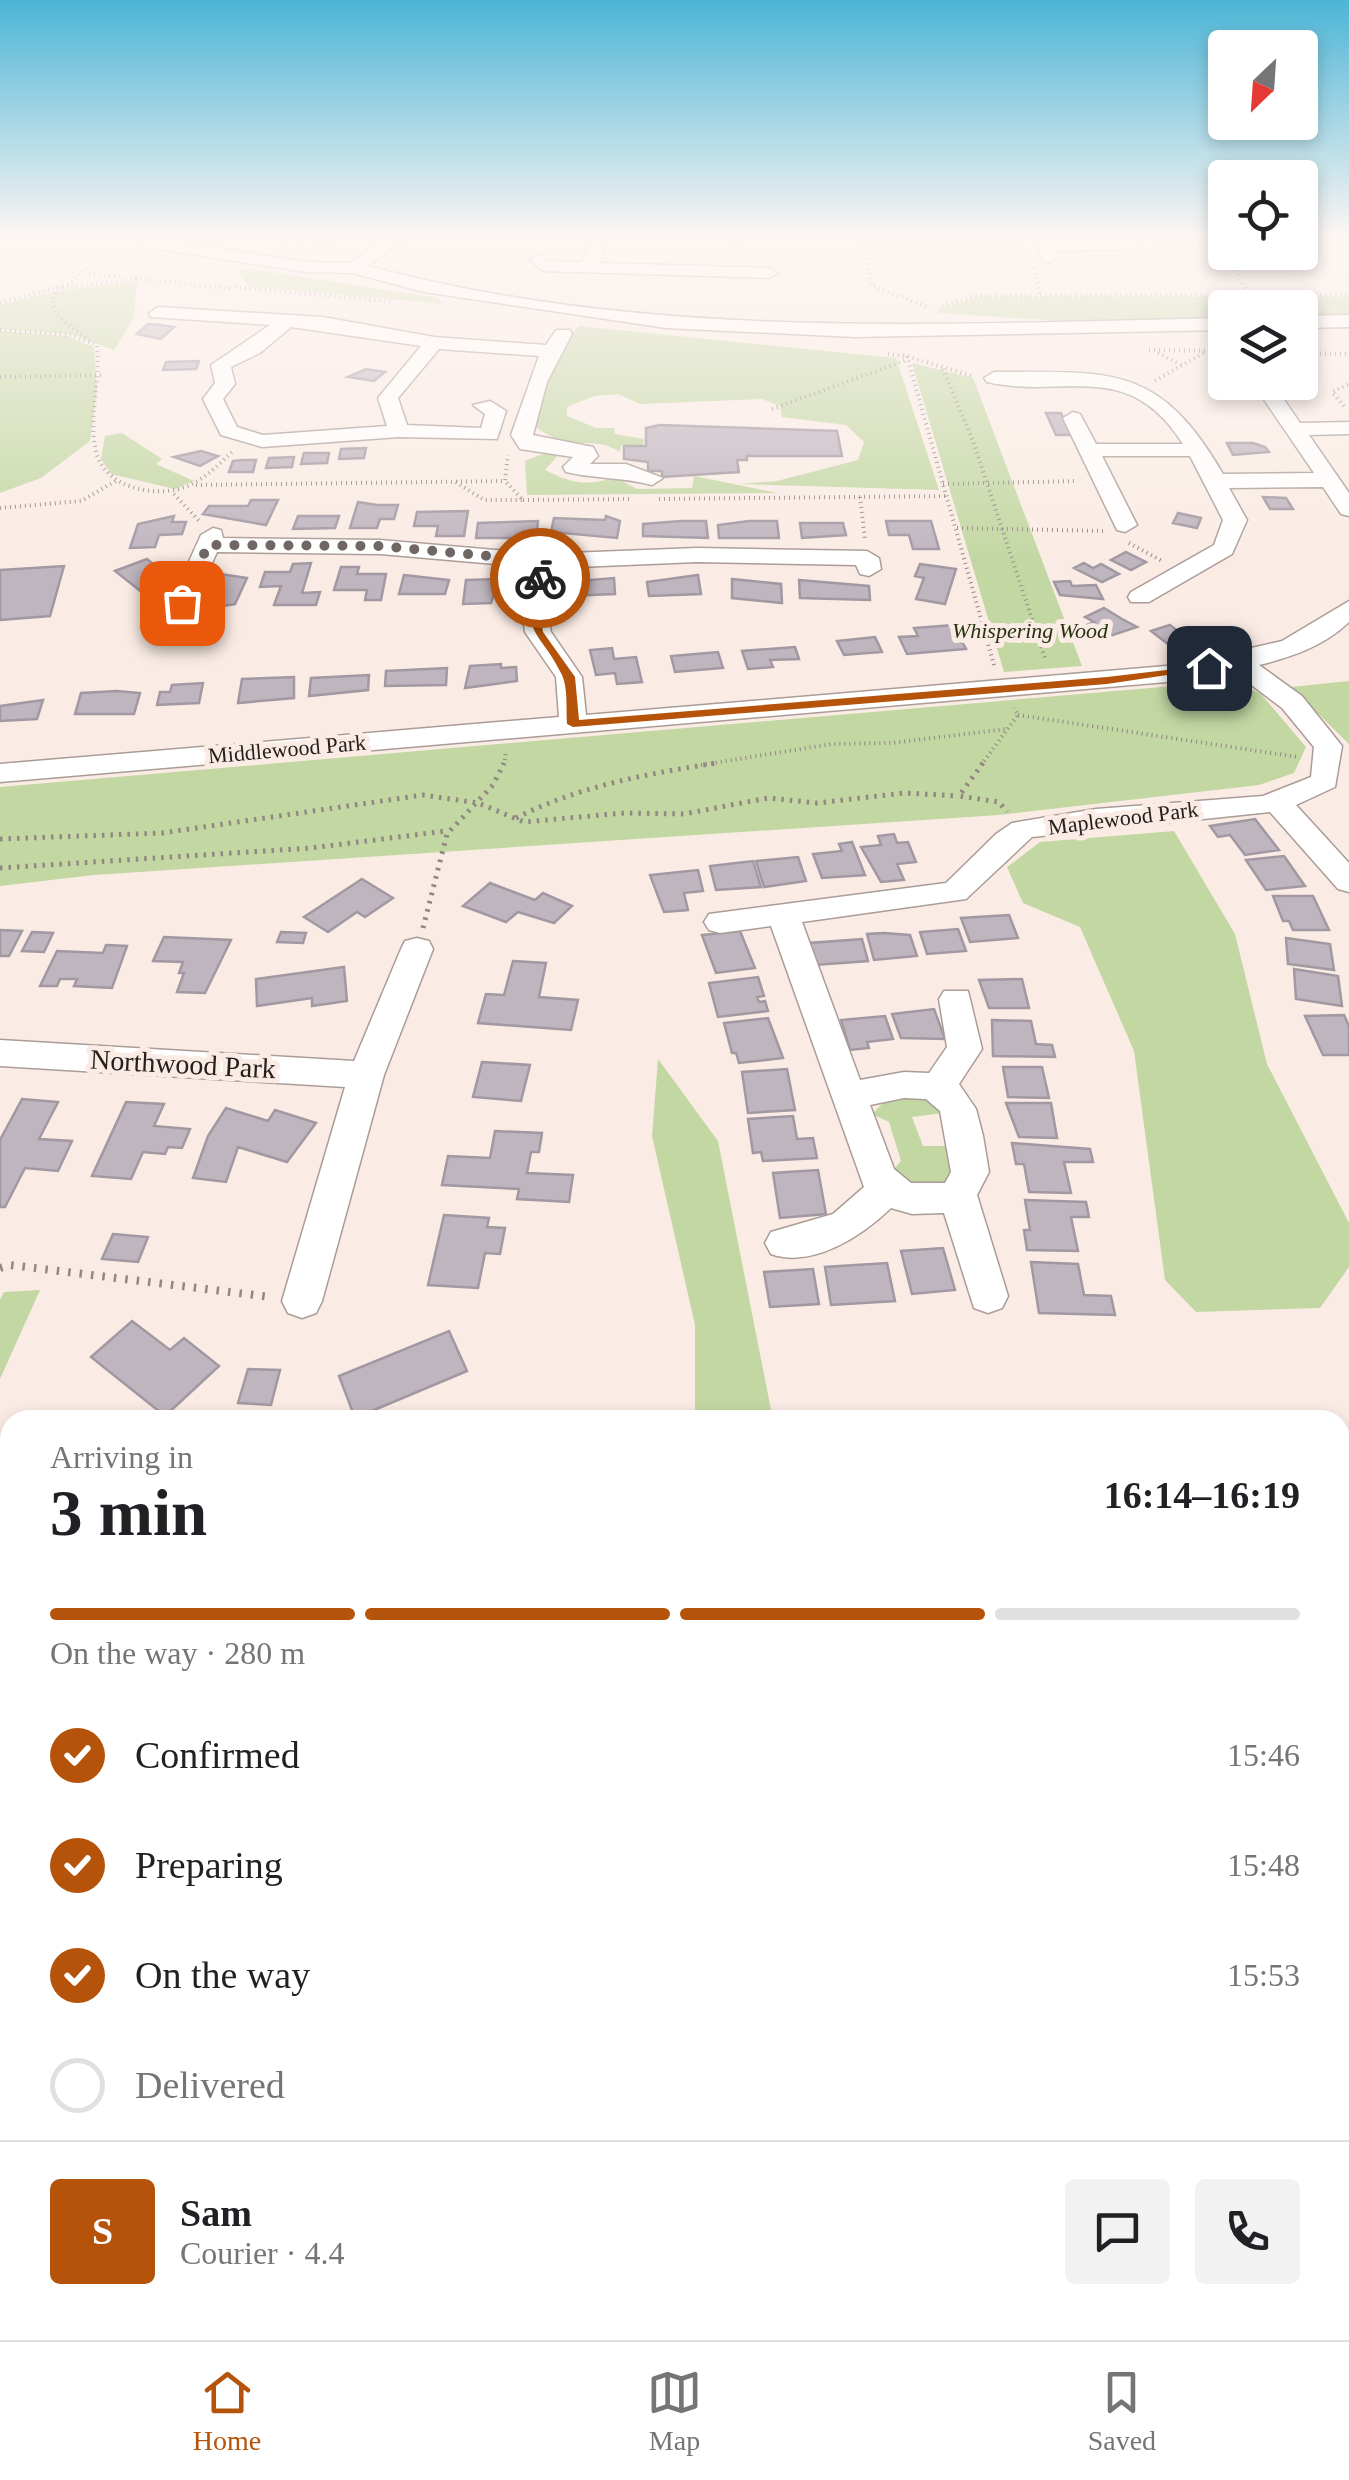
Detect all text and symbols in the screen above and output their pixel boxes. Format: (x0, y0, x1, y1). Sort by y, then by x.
north arrow (1208, 30, 1318, 140)
map controls (1208, 30, 1318, 400)
button: locate (1208, 160, 1318, 270)
button: layers (1208, 290, 1318, 400)
courier (490, 528, 590, 628)
icon: bike (513, 551, 568, 606)
pin (140, 561, 225, 646)
icon: bag (155, 576, 210, 631)
park label: Whispering Wood (952, 618, 1109, 643)
pin (1167, 626, 1252, 711)
icon: home (1182, 641, 1237, 696)
street label: Middlewood Park (207, 730, 367, 768)
street label: Maplewood Park (1047, 796, 1199, 840)
street label: Northwood Park (89, 1044, 277, 1084)
text: Arriving in (50, 1439, 193, 1475)
text: 16:14–16:19 (1104, 1474, 1300, 1516)
text: 3 min (50, 1477, 207, 1549)
text: On the way · 280 m (50, 1635, 305, 1671)
icon: check (50, 1728, 105, 1783)
text: Confirmed (135, 1734, 300, 1776)
text: 15:46 (1227, 1737, 1300, 1773)
icon: check (50, 1838, 105, 1893)
text: Preparing (135, 1844, 283, 1886)
text: 15:48 (1227, 1847, 1300, 1883)
icon: check (50, 1948, 105, 2003)
text: On the way (135, 1954, 310, 1996)
text: 15:53 (1227, 1957, 1300, 1993)
text: Delivered (135, 2064, 285, 2106)
button: chat (1065, 2179, 1170, 2284)
button: phone (1195, 2179, 1300, 2284)
text: Sam (180, 2192, 252, 2234)
text: S (92, 2210, 113, 2252)
text: Courier · 4.4 (180, 2235, 344, 2271)
tab: Home (193, 2365, 261, 2457)
tab: Map (647, 2365, 702, 2457)
tab: Saved (1088, 2365, 1156, 2457)

